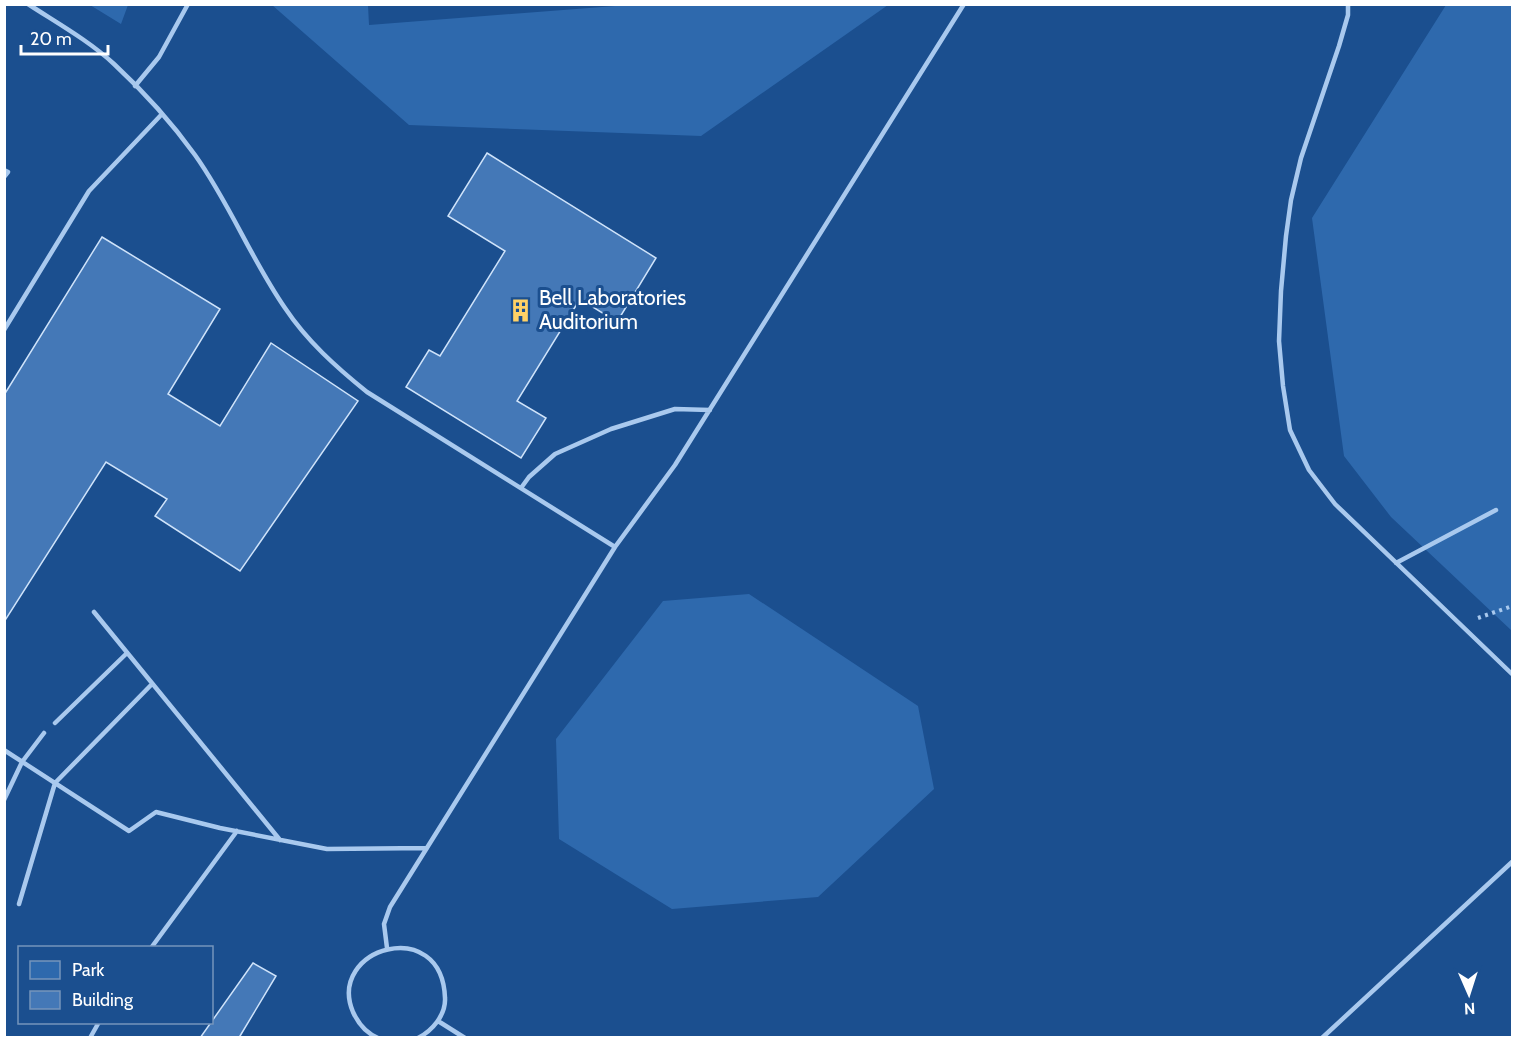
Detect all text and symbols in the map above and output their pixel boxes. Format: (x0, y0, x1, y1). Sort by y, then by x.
scale bar (21, 18, 108, 56)
text: 20 m (30, 28, 72, 50)
place label: Bell Laboratories Auditorium (539, 285, 686, 334)
building icon: Bell Laboratories Auditorium (508, 297, 534, 323)
legend (18, 946, 213, 1024)
text: Park (72, 959, 105, 981)
north arrow (1439, 964, 1499, 1024)
text: Building (72, 989, 134, 1011)
text: N (1464, 999, 1476, 1018)

